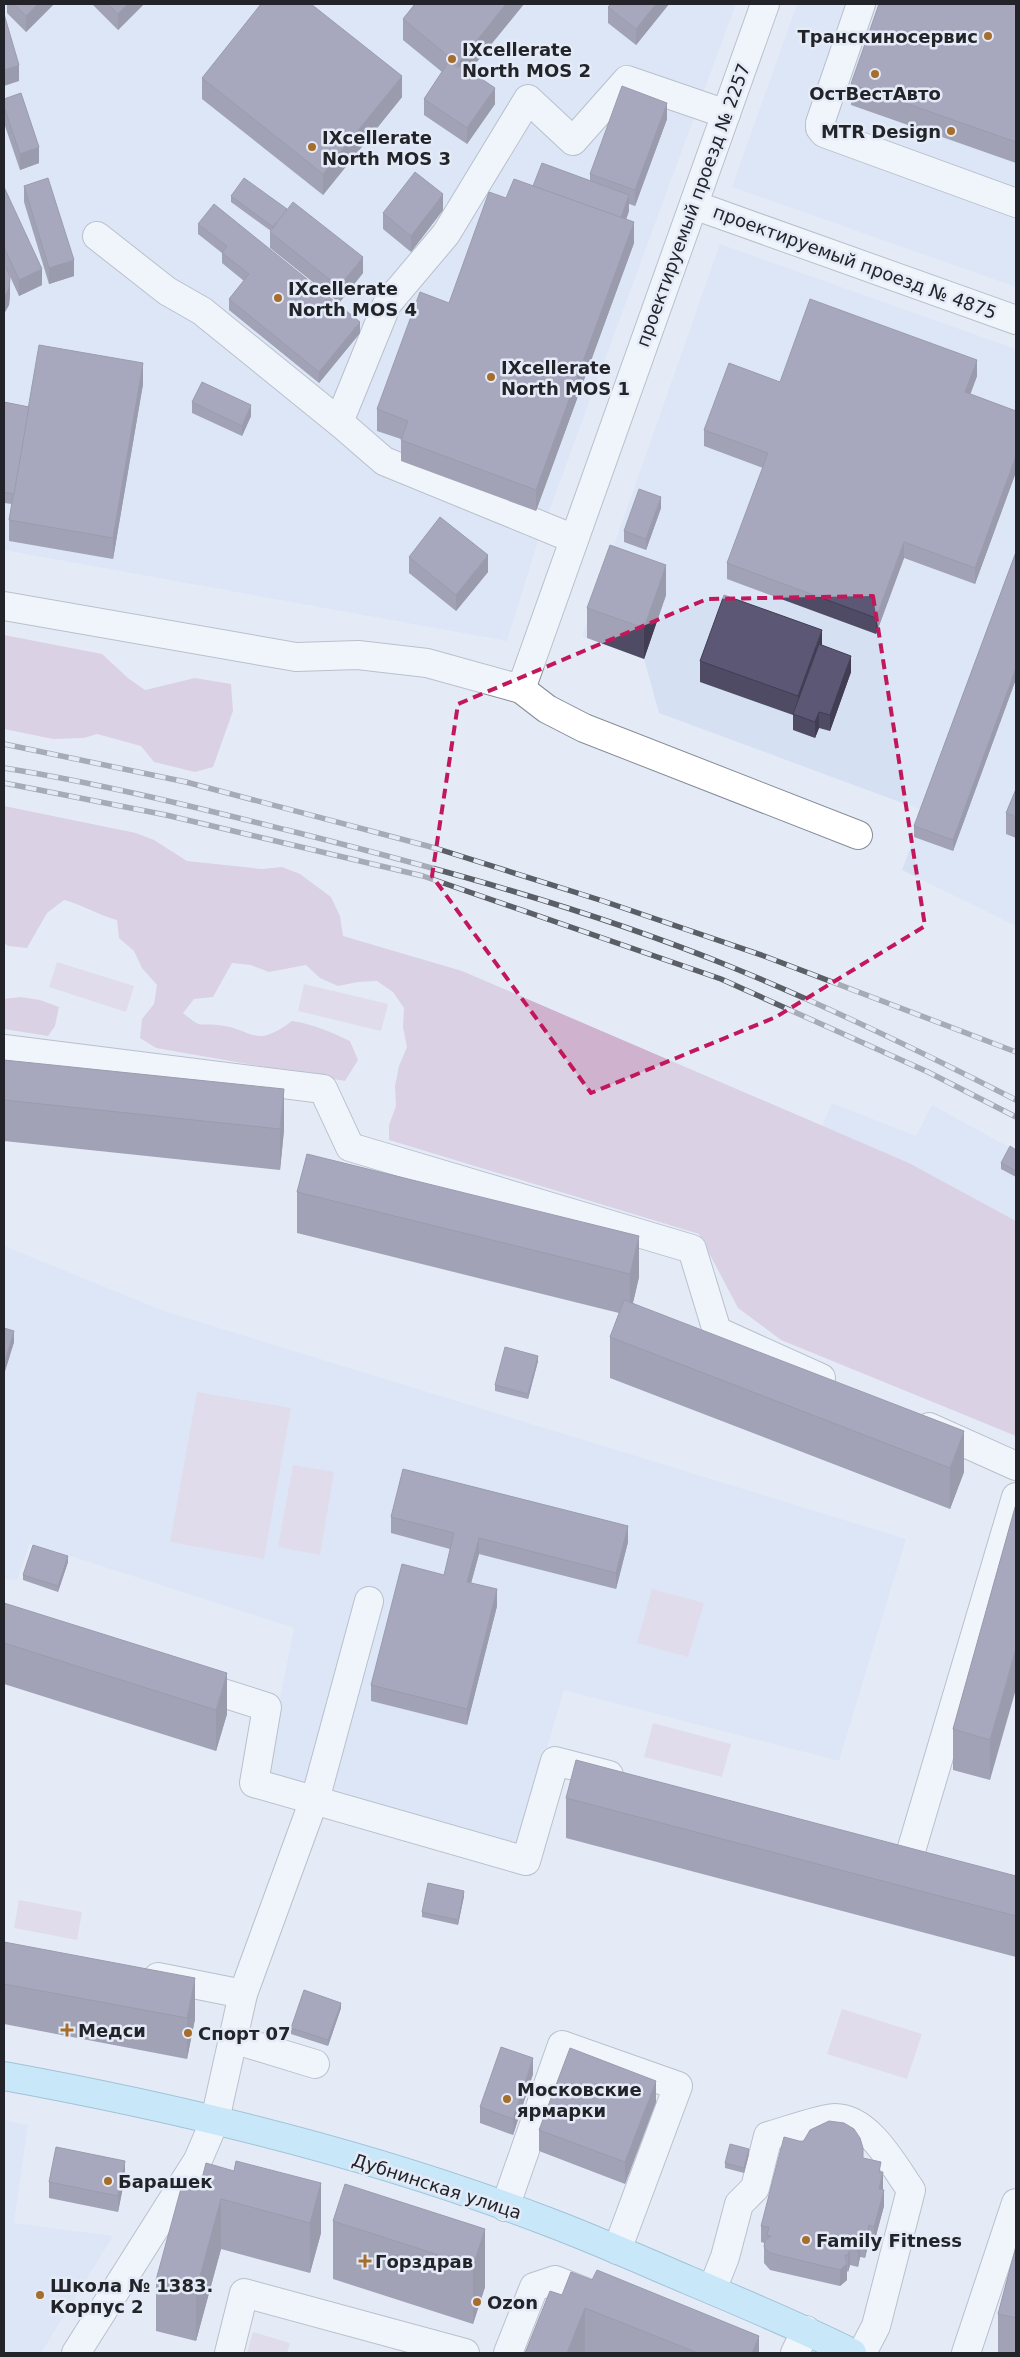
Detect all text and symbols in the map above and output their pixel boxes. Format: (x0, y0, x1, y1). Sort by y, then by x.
place label: Транскиносервис (798, 26, 978, 47)
marker: Транскиносервис (982, 30, 994, 42)
place label: IXcellerate North MOS 2 (462, 39, 591, 81)
marker: IXcellerate North MOS 2 (446, 53, 458, 65)
street label: проектируемый проезд № 2257 (632, 60, 754, 350)
marker: ОстВестАвто (869, 68, 881, 80)
place label: ОстВестАвто (809, 83, 941, 104)
place label: MTR Design (821, 121, 941, 142)
marker: MTR Design (945, 125, 957, 137)
place label: IXcellerate North MOS 3 (322, 127, 451, 169)
marker: IXcellerate North MOS 3 (306, 141, 318, 153)
street label: проектируемый проезд № 4875 (710, 201, 1000, 323)
place label: IXcellerate North MOS 4 (288, 278, 417, 320)
marker: IXcellerate North MOS 4 (272, 292, 284, 304)
place label: IXcellerate North MOS 1 (501, 357, 630, 399)
marker: IXcellerate North MOS 1 (485, 371, 497, 383)
place label: Медси (78, 2020, 146, 2041)
marker: Медси (60, 2023, 74, 2037)
place label: Спорт 07 (198, 2023, 291, 2044)
marker: Спорт 07 (182, 2027, 194, 2039)
place label: Московские ярмарки (517, 2079, 642, 2121)
marker: Московские ярмарки (501, 2093, 513, 2105)
street label: Дубнинская улица (350, 2149, 524, 2223)
place label: Барашек (118, 2171, 212, 2192)
marker: Барашек (102, 2175, 114, 2187)
place label: Family Fitness (816, 2230, 962, 2251)
marker: Family Fitness (800, 2234, 812, 2246)
place label: Горздрав (375, 2251, 473, 2272)
marker: Горздрав (359, 2255, 371, 2267)
place label: Школа № 1383. Корпус 2 (50, 2275, 213, 2317)
marker: Школа № 1383. Корпус 2 (34, 2289, 46, 2301)
place label: Ozon (487, 2292, 538, 2313)
marker: Ozon (471, 2296, 483, 2308)

